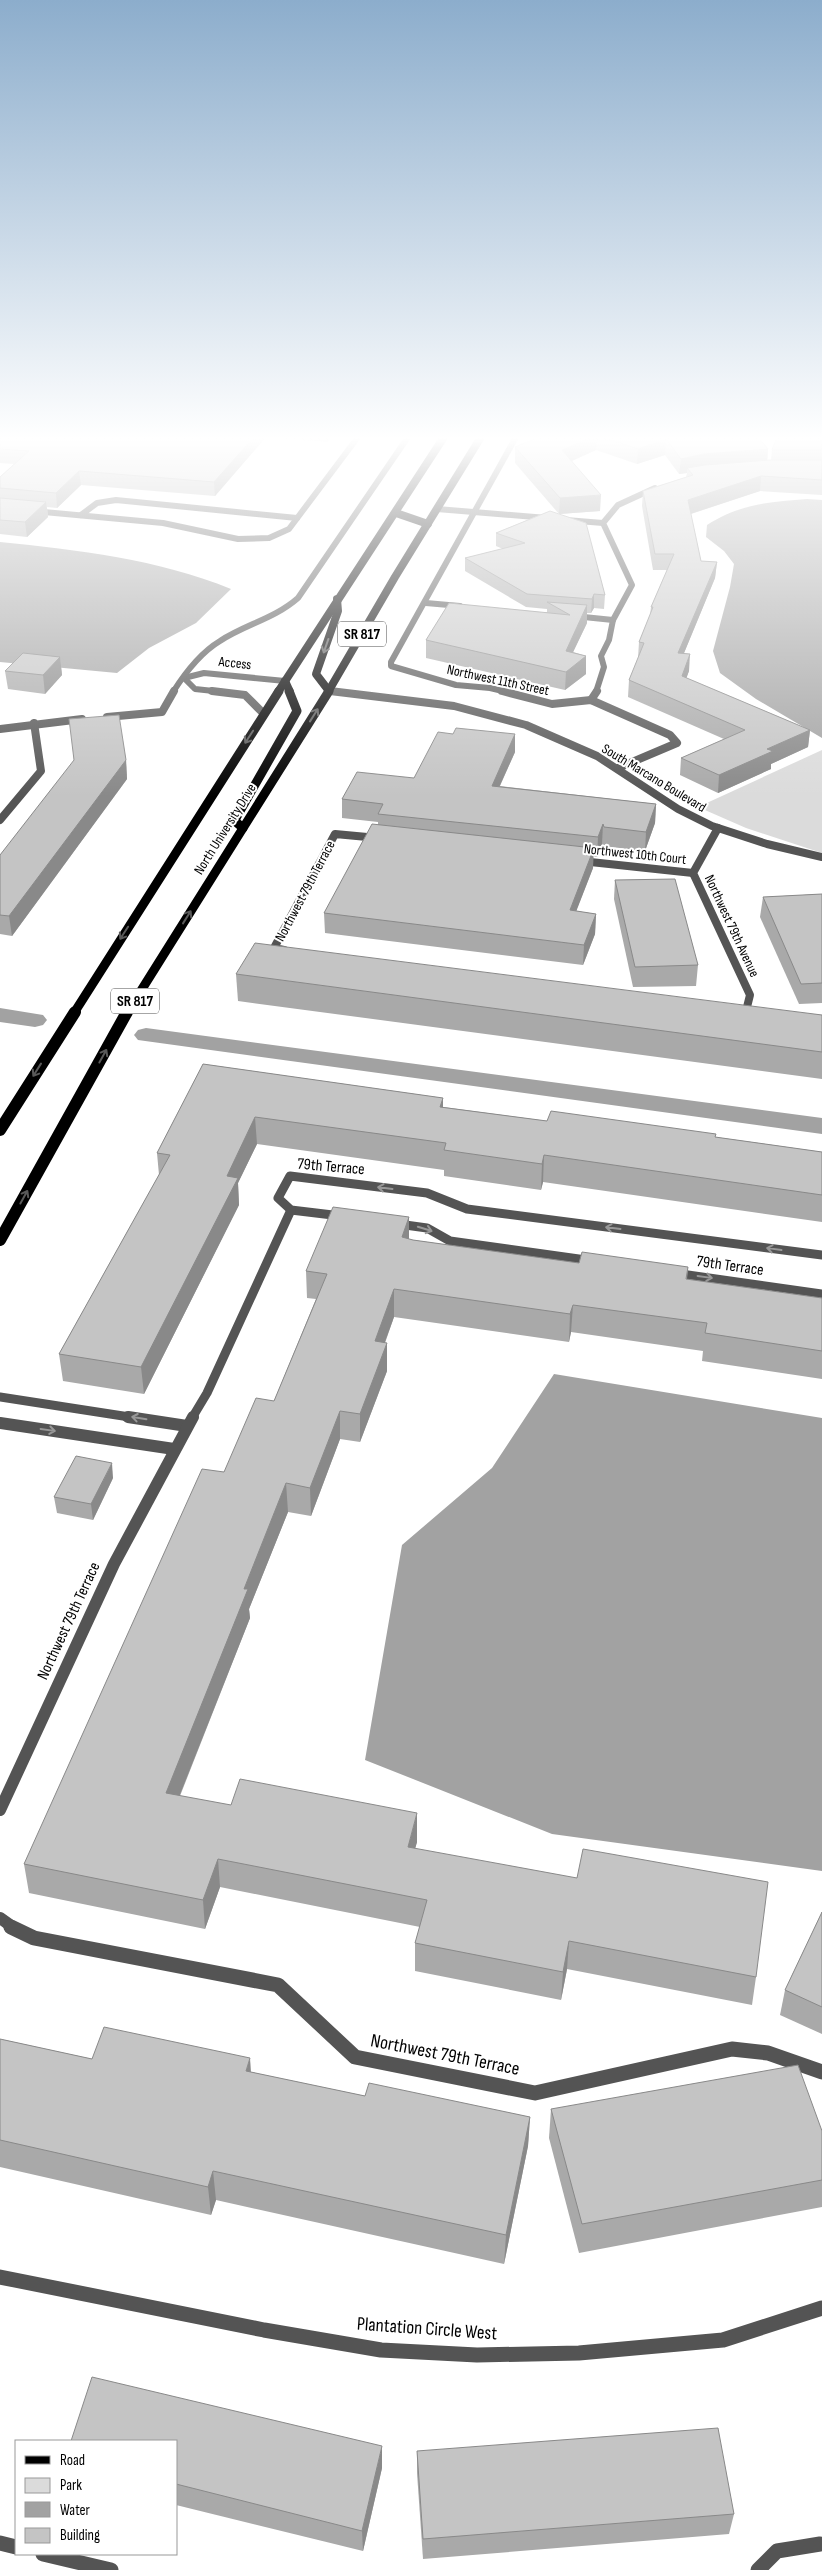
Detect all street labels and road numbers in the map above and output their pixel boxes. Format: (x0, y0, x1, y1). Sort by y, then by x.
road number: SR 817 (338, 622, 386, 646)
street label: Access (217, 653, 252, 673)
street label: Northwest 11th Street (445, 661, 551, 699)
street label: South Marcano Boulevard (599, 740, 709, 816)
street label: North University Drive (190, 780, 260, 878)
street label: Northwest 79th Terrace (271, 838, 339, 944)
street label: Northwest 10th Court (583, 840, 687, 868)
street label: Northwest 79th Avenue (701, 872, 763, 980)
road number: SR 817 (111, 988, 159, 1014)
street label: 79th Terrace (296, 1155, 366, 1179)
street label: 79th Terrace (695, 1252, 765, 1280)
street label: Northwest 79th Terrace (33, 1559, 105, 1683)
street label: Northwest 79th Terrace (369, 2029, 521, 2081)
street label: Plantation Circle West (356, 2313, 498, 2345)

